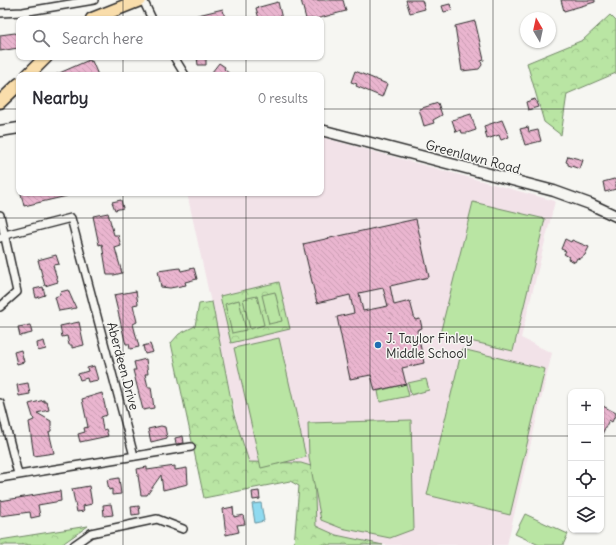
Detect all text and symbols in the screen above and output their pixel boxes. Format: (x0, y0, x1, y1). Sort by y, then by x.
north arrow (520, 12, 556, 48)
search box (16, 16, 324, 60)
icon: search (30, 27, 52, 49)
text: Search here (62, 29, 143, 48)
text: Nearby (32, 87, 88, 109)
text: 0 results (258, 90, 308, 107)
street label: Greenlawn Road (424, 136, 523, 178)
street label: Aberdeen Drive (103, 320, 143, 412)
place label: J. Taylor Finley Middle School (386, 330, 473, 362)
marker: J. Taylor Finley Middle School (373, 340, 383, 350)
map controls (568, 389, 604, 533)
button: + (568, 389, 604, 425)
button: − (568, 425, 604, 461)
button: locate (568, 461, 604, 497)
button: layers (568, 497, 604, 533)

